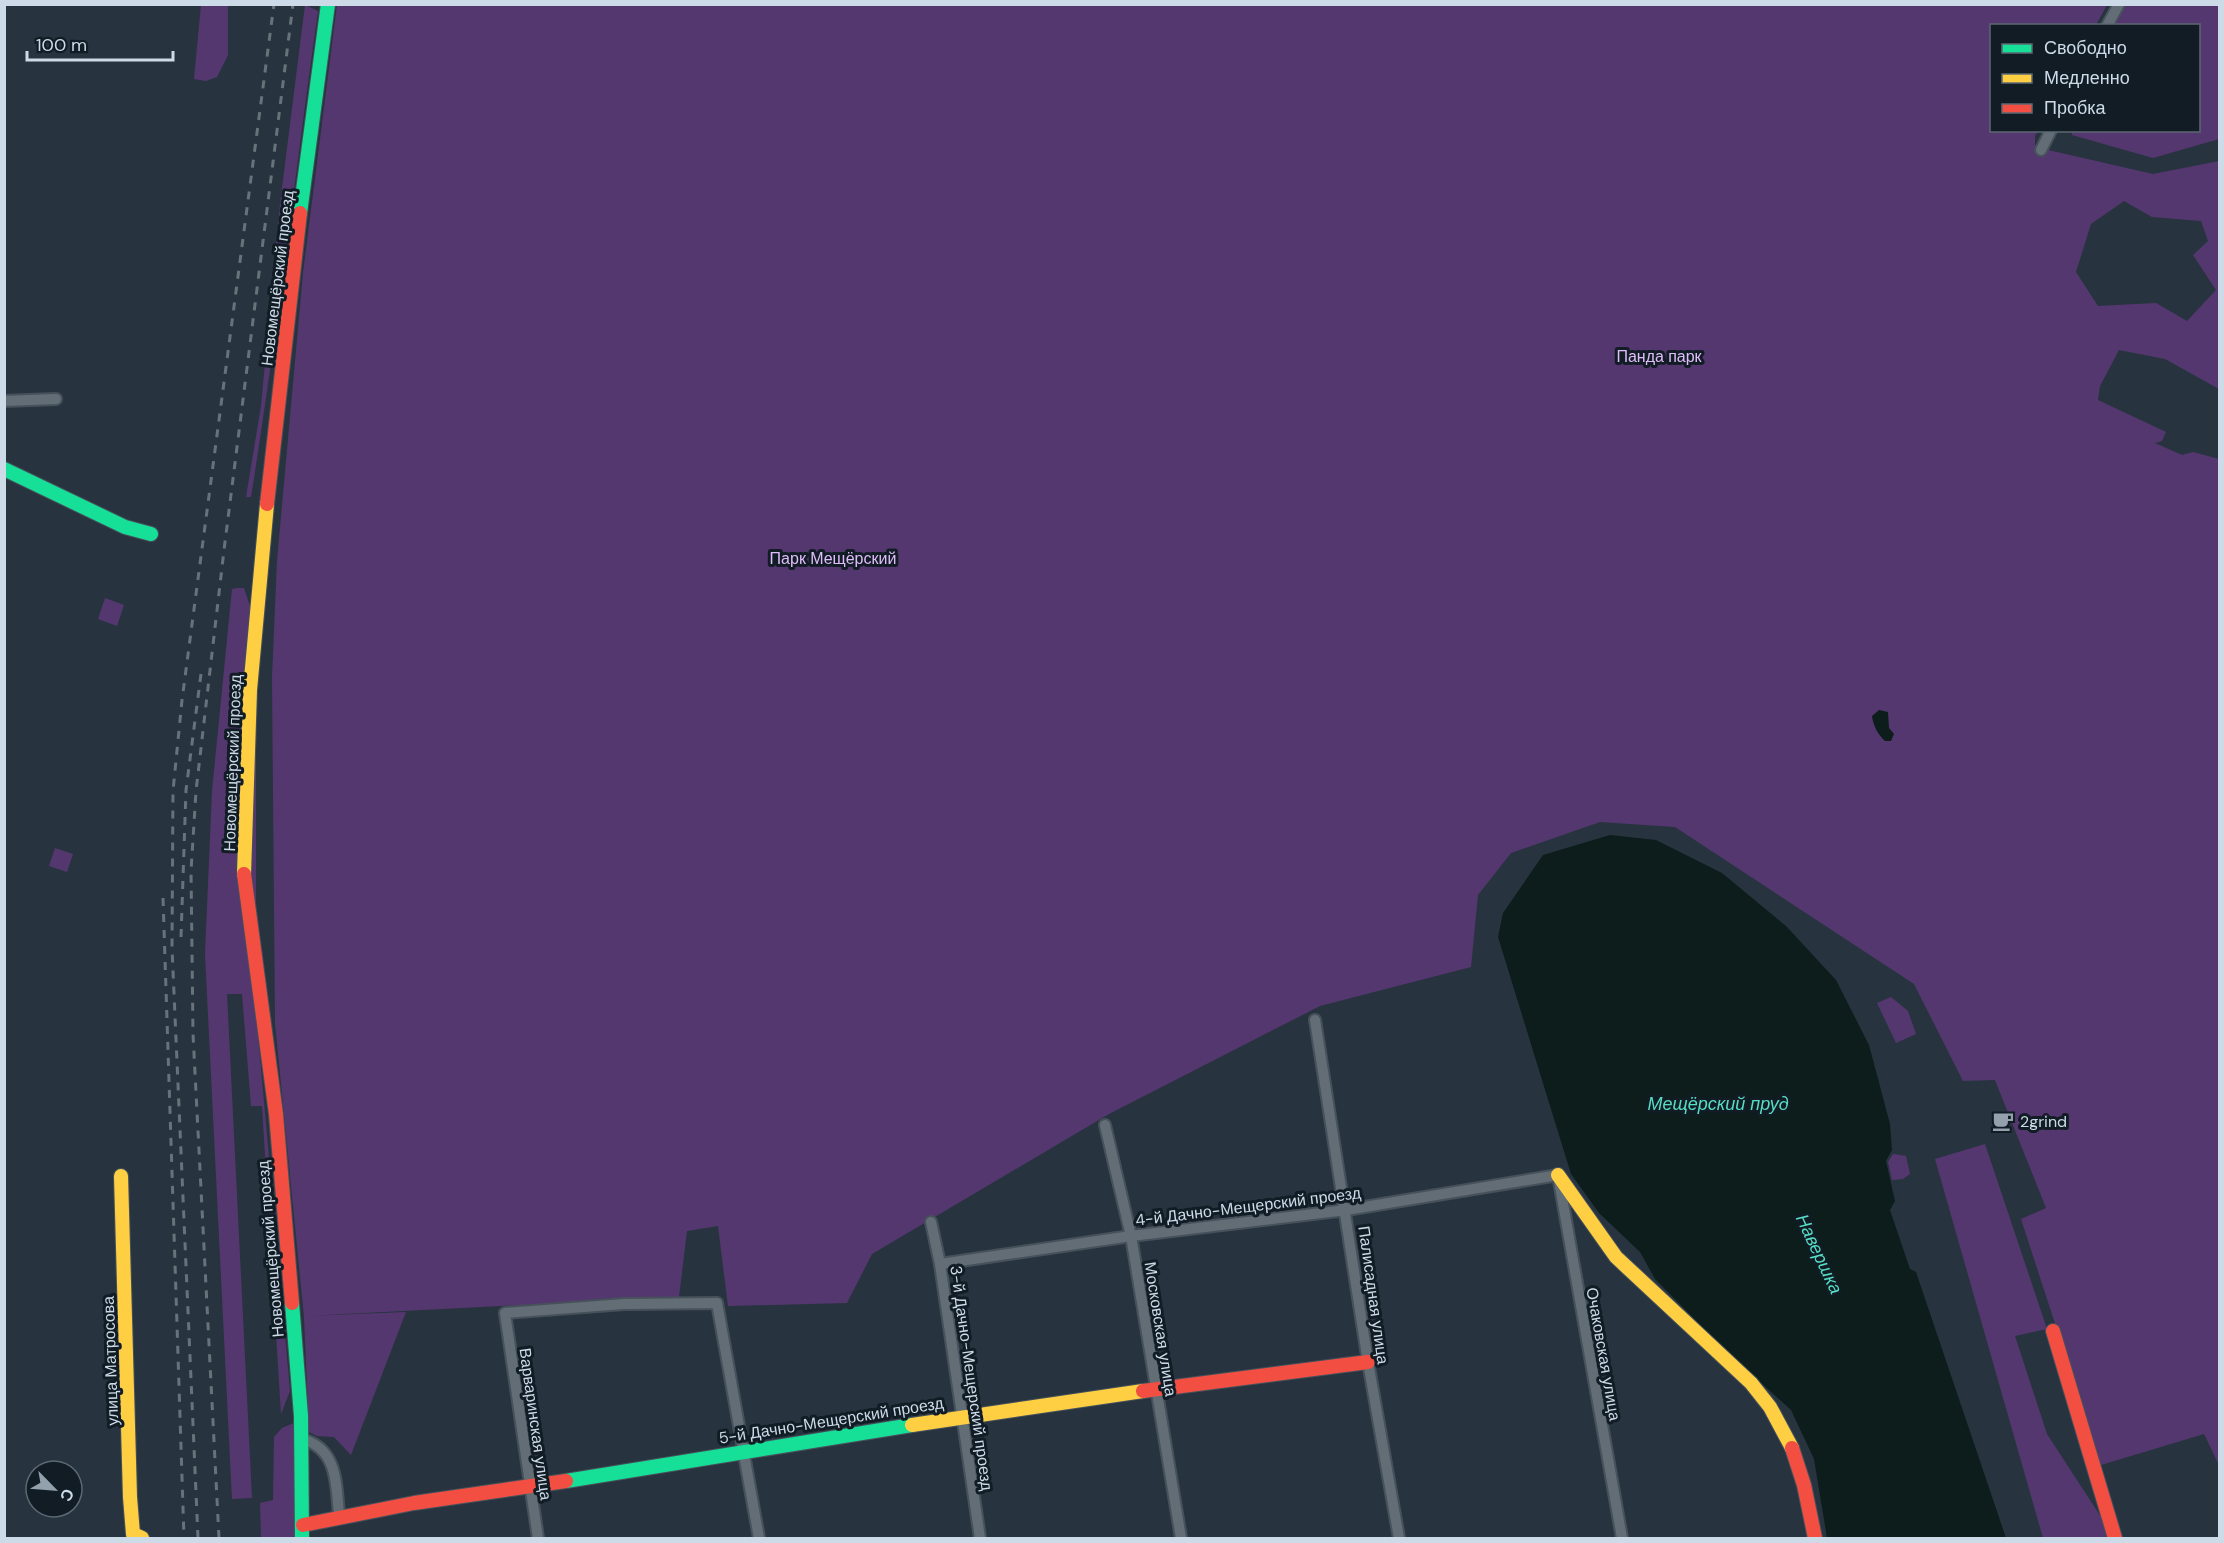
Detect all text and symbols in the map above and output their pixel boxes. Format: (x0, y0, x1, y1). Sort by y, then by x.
scale bar (27, 24, 172, 62)
legend (1990, 24, 2200, 132)
text: 100 m (36, 33, 87, 57)
text: Свободно (2044, 36, 2127, 60)
text: Медленно (2044, 66, 2130, 90)
text: Пробка (2044, 96, 2107, 120)
street label: Новомещёрский проезд (256, 188, 299, 367)
park label: Панда парк (1616, 346, 1703, 367)
park label: Парк Мещёрский (770, 548, 896, 569)
street label: Новомещёрский проезд (219, 674, 246, 852)
water label: Мещёрский пруд (1647, 1092, 1789, 1116)
cafe icon: 2grind (1991, 1109, 2015, 1133)
place label: 2grind (2020, 1111, 2067, 1132)
street label: Новомещёрский проезд (252, 1159, 289, 1338)
street label: 4-й Дачно-Мещерский проезд (1134, 1182, 1363, 1231)
water label: Навершка (1790, 1210, 1848, 1298)
street label: Палисадная улица (1353, 1225, 1394, 1366)
street label: Московская улица (1140, 1260, 1182, 1398)
street label: 3-й Дачно-Мещерский проезд (945, 1264, 998, 1493)
street label: Очаковская улица (1581, 1286, 1626, 1423)
street label: улица Матросова (98, 1296, 123, 1426)
street label: Варваринская улица (514, 1347, 557, 1502)
street label: 5-й Дачно-Мещерский проезд (717, 1392, 946, 1449)
north arrow (24, 1459, 84, 1519)
text: С (55, 1485, 79, 1505)

